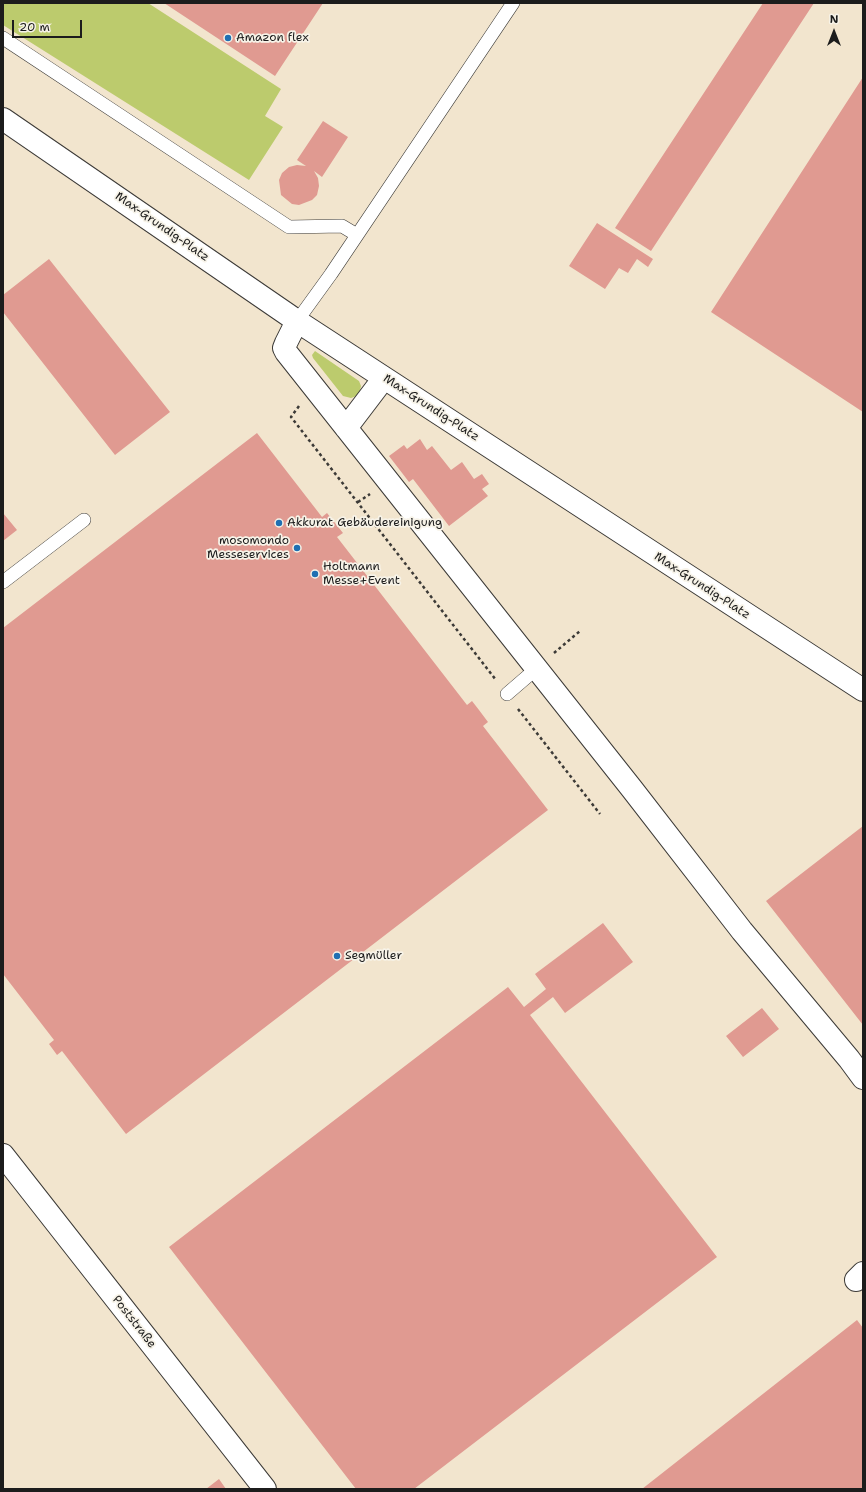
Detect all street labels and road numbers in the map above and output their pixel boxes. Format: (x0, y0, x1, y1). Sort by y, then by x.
street label: Max-Grundig-Platz (112, 189, 212, 265)
street label: Max-Grundig-Platz (380, 372, 482, 444)
street label: Max-Grundig-Platz (651, 550, 753, 622)
street label: Poststraße (109, 1293, 159, 1351)

